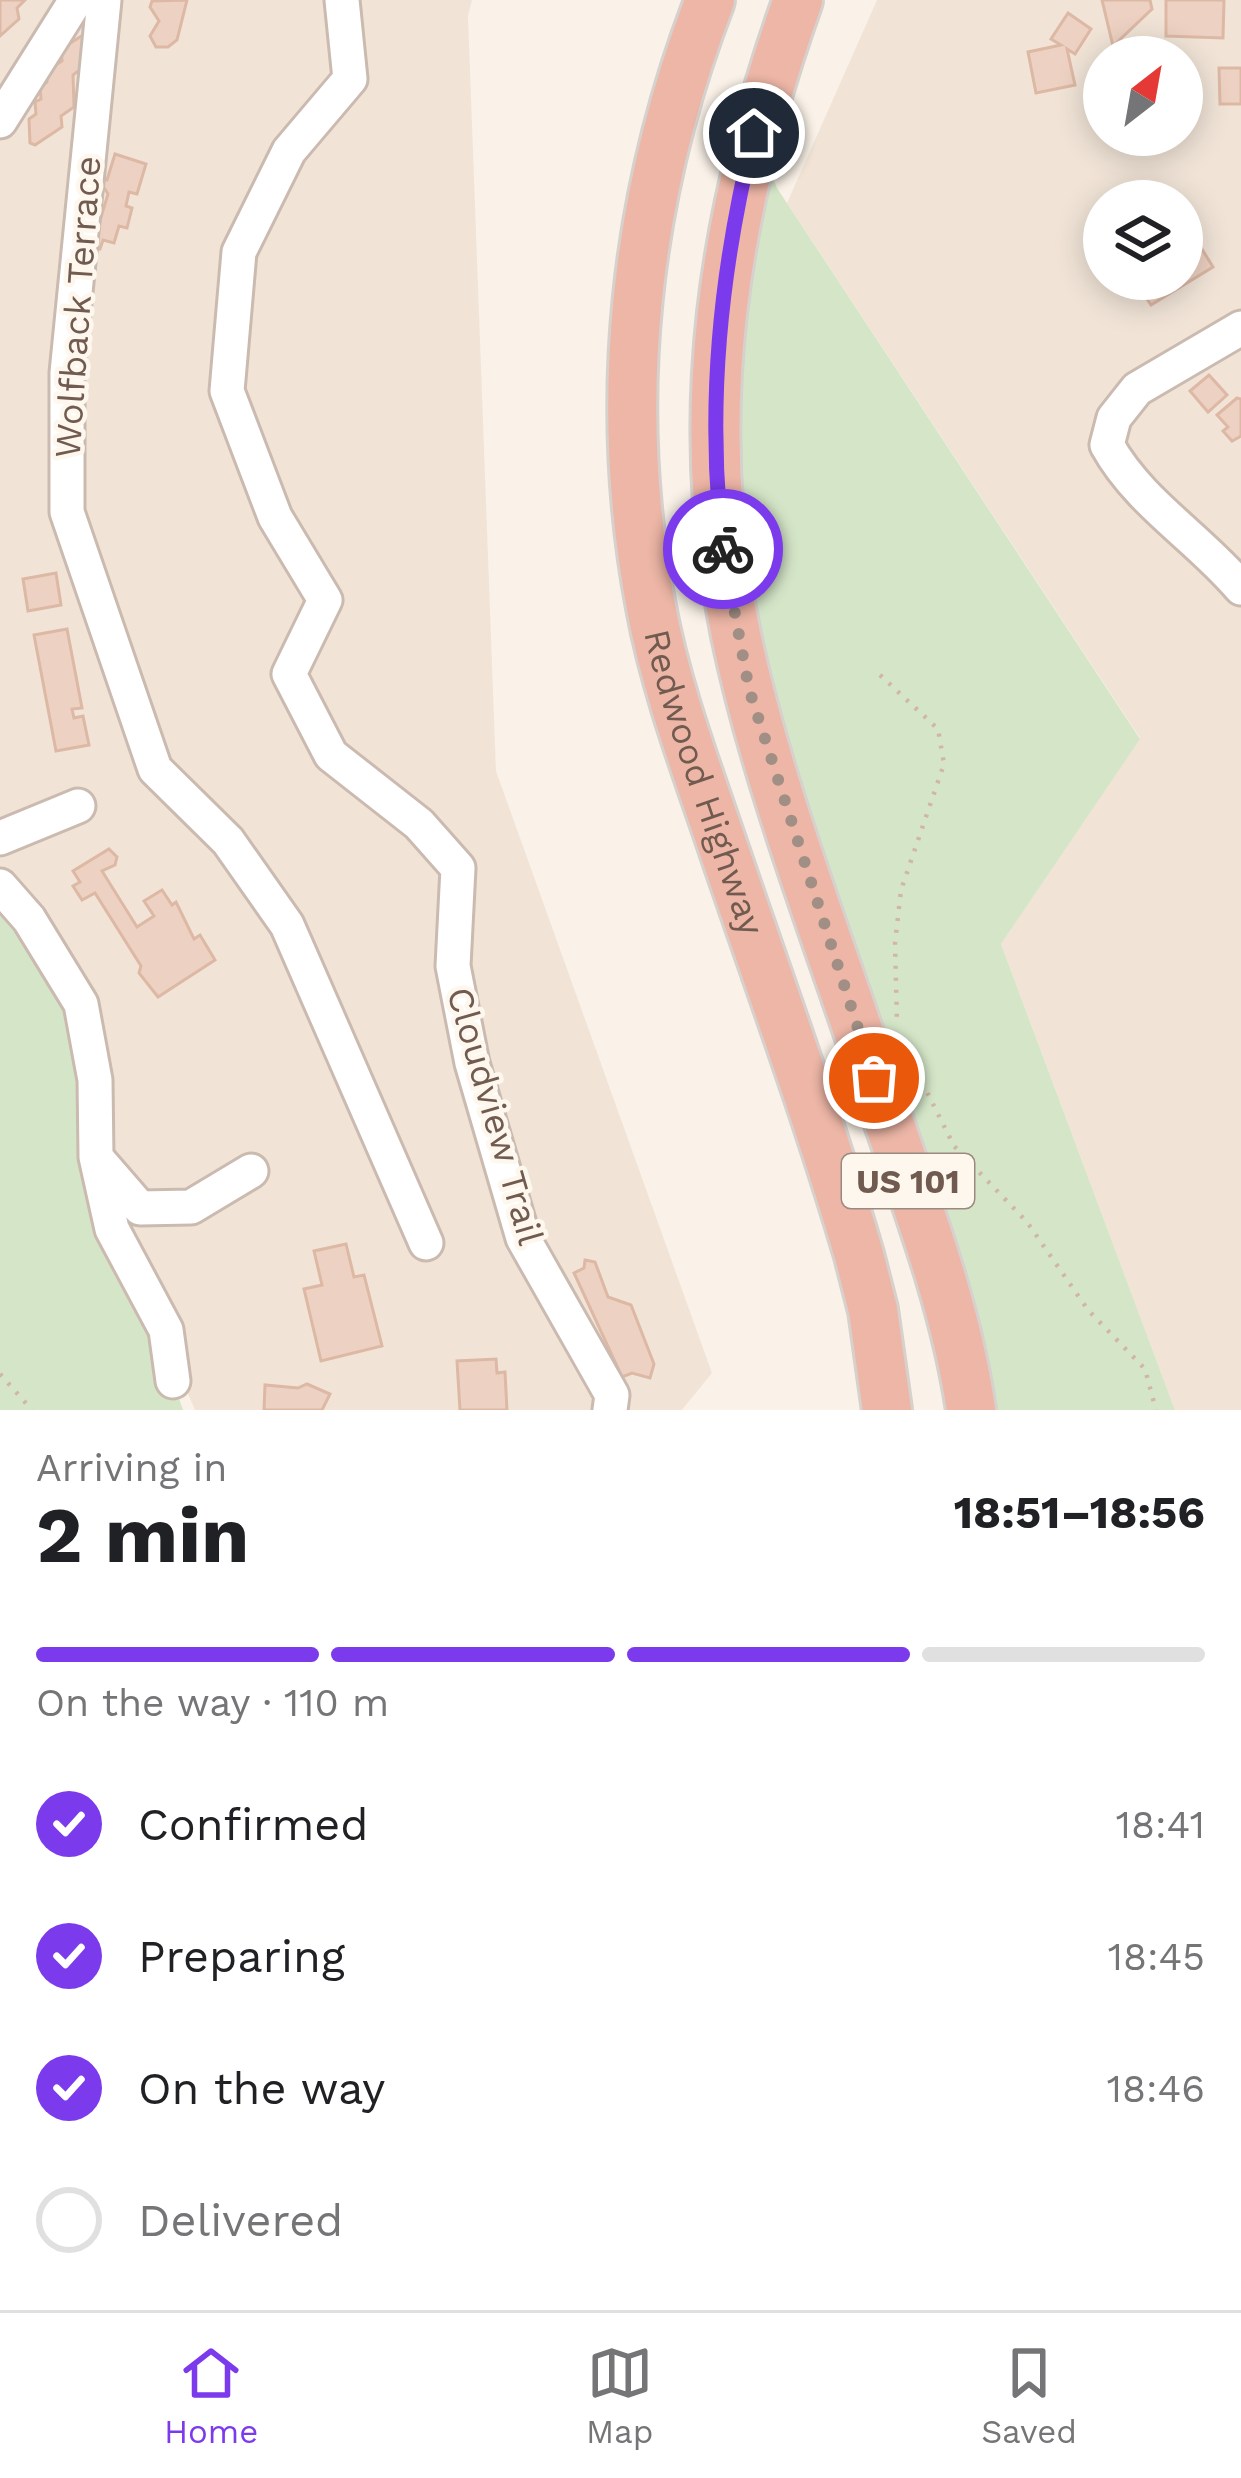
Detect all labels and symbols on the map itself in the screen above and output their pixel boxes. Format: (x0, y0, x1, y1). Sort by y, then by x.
north arrow (1083, 36, 1203, 156)
pin (703, 82, 805, 184)
street label: Wolfback Terrace (46, 154, 110, 460)
courier (663, 489, 783, 609)
street label: Redwood Highway (635, 625, 773, 941)
street label: Cloudview Trail (438, 982, 552, 1250)
pin (823, 1027, 925, 1129)
road number: US 101 (842, 1154, 974, 1208)

